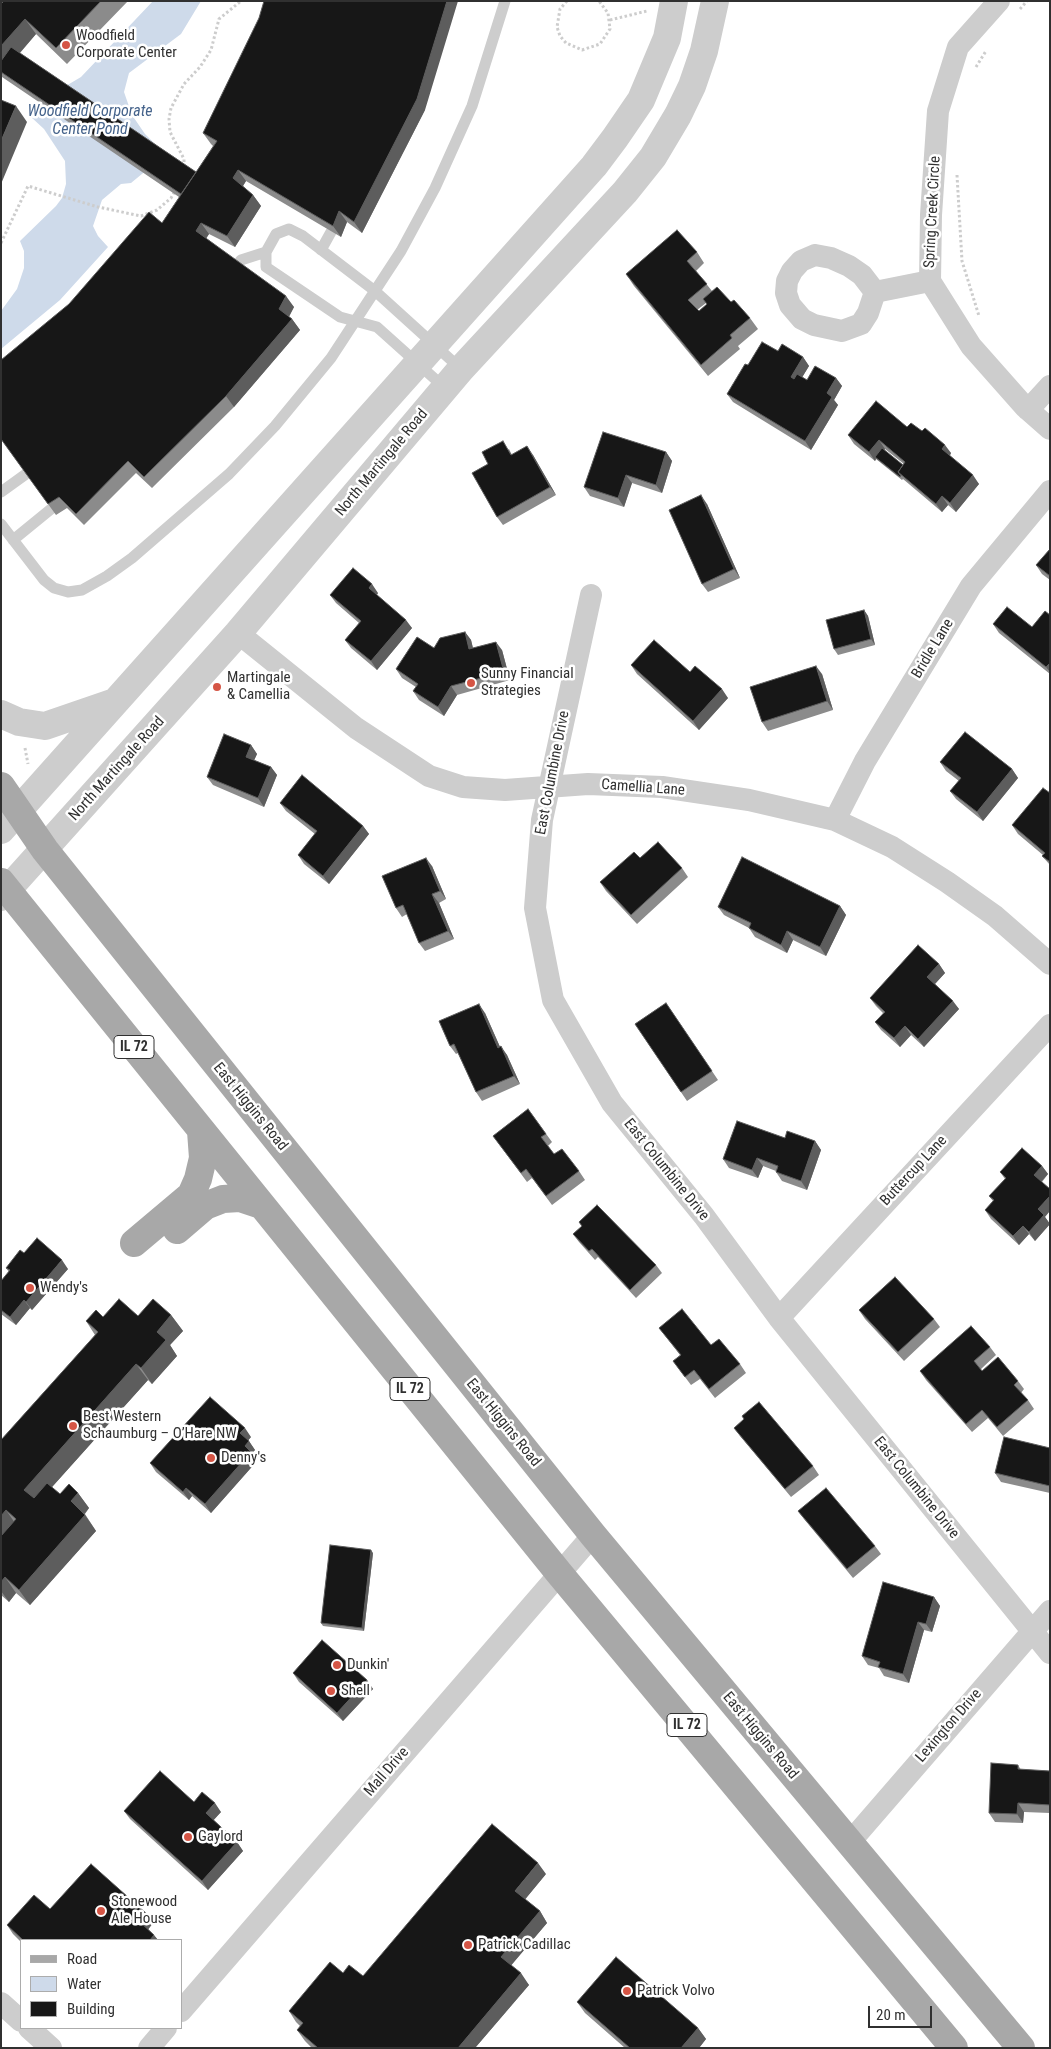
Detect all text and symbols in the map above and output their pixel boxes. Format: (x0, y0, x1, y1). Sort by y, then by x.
place label: Woodfield Corporate Center (76, 27, 177, 62)
marker: Woodfield Corporate Center (60, 39, 72, 51)
water label: Woodfield Corporate Center Pond (27, 102, 153, 140)
street label: Spring Creek Circle (921, 155, 945, 269)
street label: North Martingale Road (332, 406, 432, 520)
street label: Bridle Lane (908, 616, 958, 682)
place label: Sunny Financial Strategies (481, 665, 574, 700)
place label: Martingale & Camellia (227, 669, 291, 704)
marker: Sunny Financial Strategies (465, 677, 477, 689)
marker: Martingale & Camellia (211, 681, 223, 693)
street label: East Columbine Drive (532, 709, 574, 837)
street label: North Martingale Road (65, 713, 169, 825)
street label: Camellia Lane (601, 776, 685, 800)
road number: IL 72 (114, 1036, 154, 1058)
street label: East Higgins Road (209, 1059, 291, 1155)
street label: East Columbine Drive (619, 1115, 713, 1225)
street label: Buttercup Lane (877, 1132, 951, 1210)
place label: Wendy's (40, 1279, 88, 1297)
marker: Wendy's (24, 1282, 36, 1294)
street label: East Higgins Road (462, 1375, 544, 1471)
road number: IL 72 (390, 1378, 430, 1400)
place label: Best Western Schaumburg – O’Hare NW (83, 1408, 237, 1443)
marker: Best Western Schaumburg – O’Hare NW (67, 1420, 79, 1432)
street label: East Columbine Drive (869, 1433, 963, 1543)
place label: Denny's (221, 1449, 266, 1467)
marker: Denny's (205, 1452, 217, 1464)
place label: Dunkin' (347, 1656, 389, 1674)
marker: Dunkin' (331, 1659, 343, 1671)
place label: Shell (341, 1682, 370, 1700)
marker: Shell (325, 1685, 337, 1697)
street label: Lexington Drive (912, 1686, 986, 1766)
street label: East Higgins Road (718, 1689, 802, 1783)
road number: IL 72 (667, 1714, 707, 1736)
street label: Mall Drive (361, 1744, 413, 1800)
place label: Gaylord (198, 1828, 243, 1846)
marker: Gaylord (182, 1831, 194, 1843)
place label: Stonewood Ale House (111, 1893, 177, 1928)
marker: Stonewood Ale House (95, 1905, 107, 1917)
place label: Patrick Cadillac (478, 1936, 571, 1954)
legend (20, 1939, 182, 2029)
marker: Patrick Cadillac (462, 1939, 474, 1951)
text: Road (67, 1950, 97, 1968)
text: Water (67, 1975, 101, 1993)
place label: Patrick Volvo (637, 1982, 715, 2000)
marker: Patrick Volvo (621, 1985, 633, 1997)
scale bar (871, 1996, 935, 2028)
text: Building (67, 2000, 115, 2018)
text: 20 m (876, 2006, 906, 2024)

